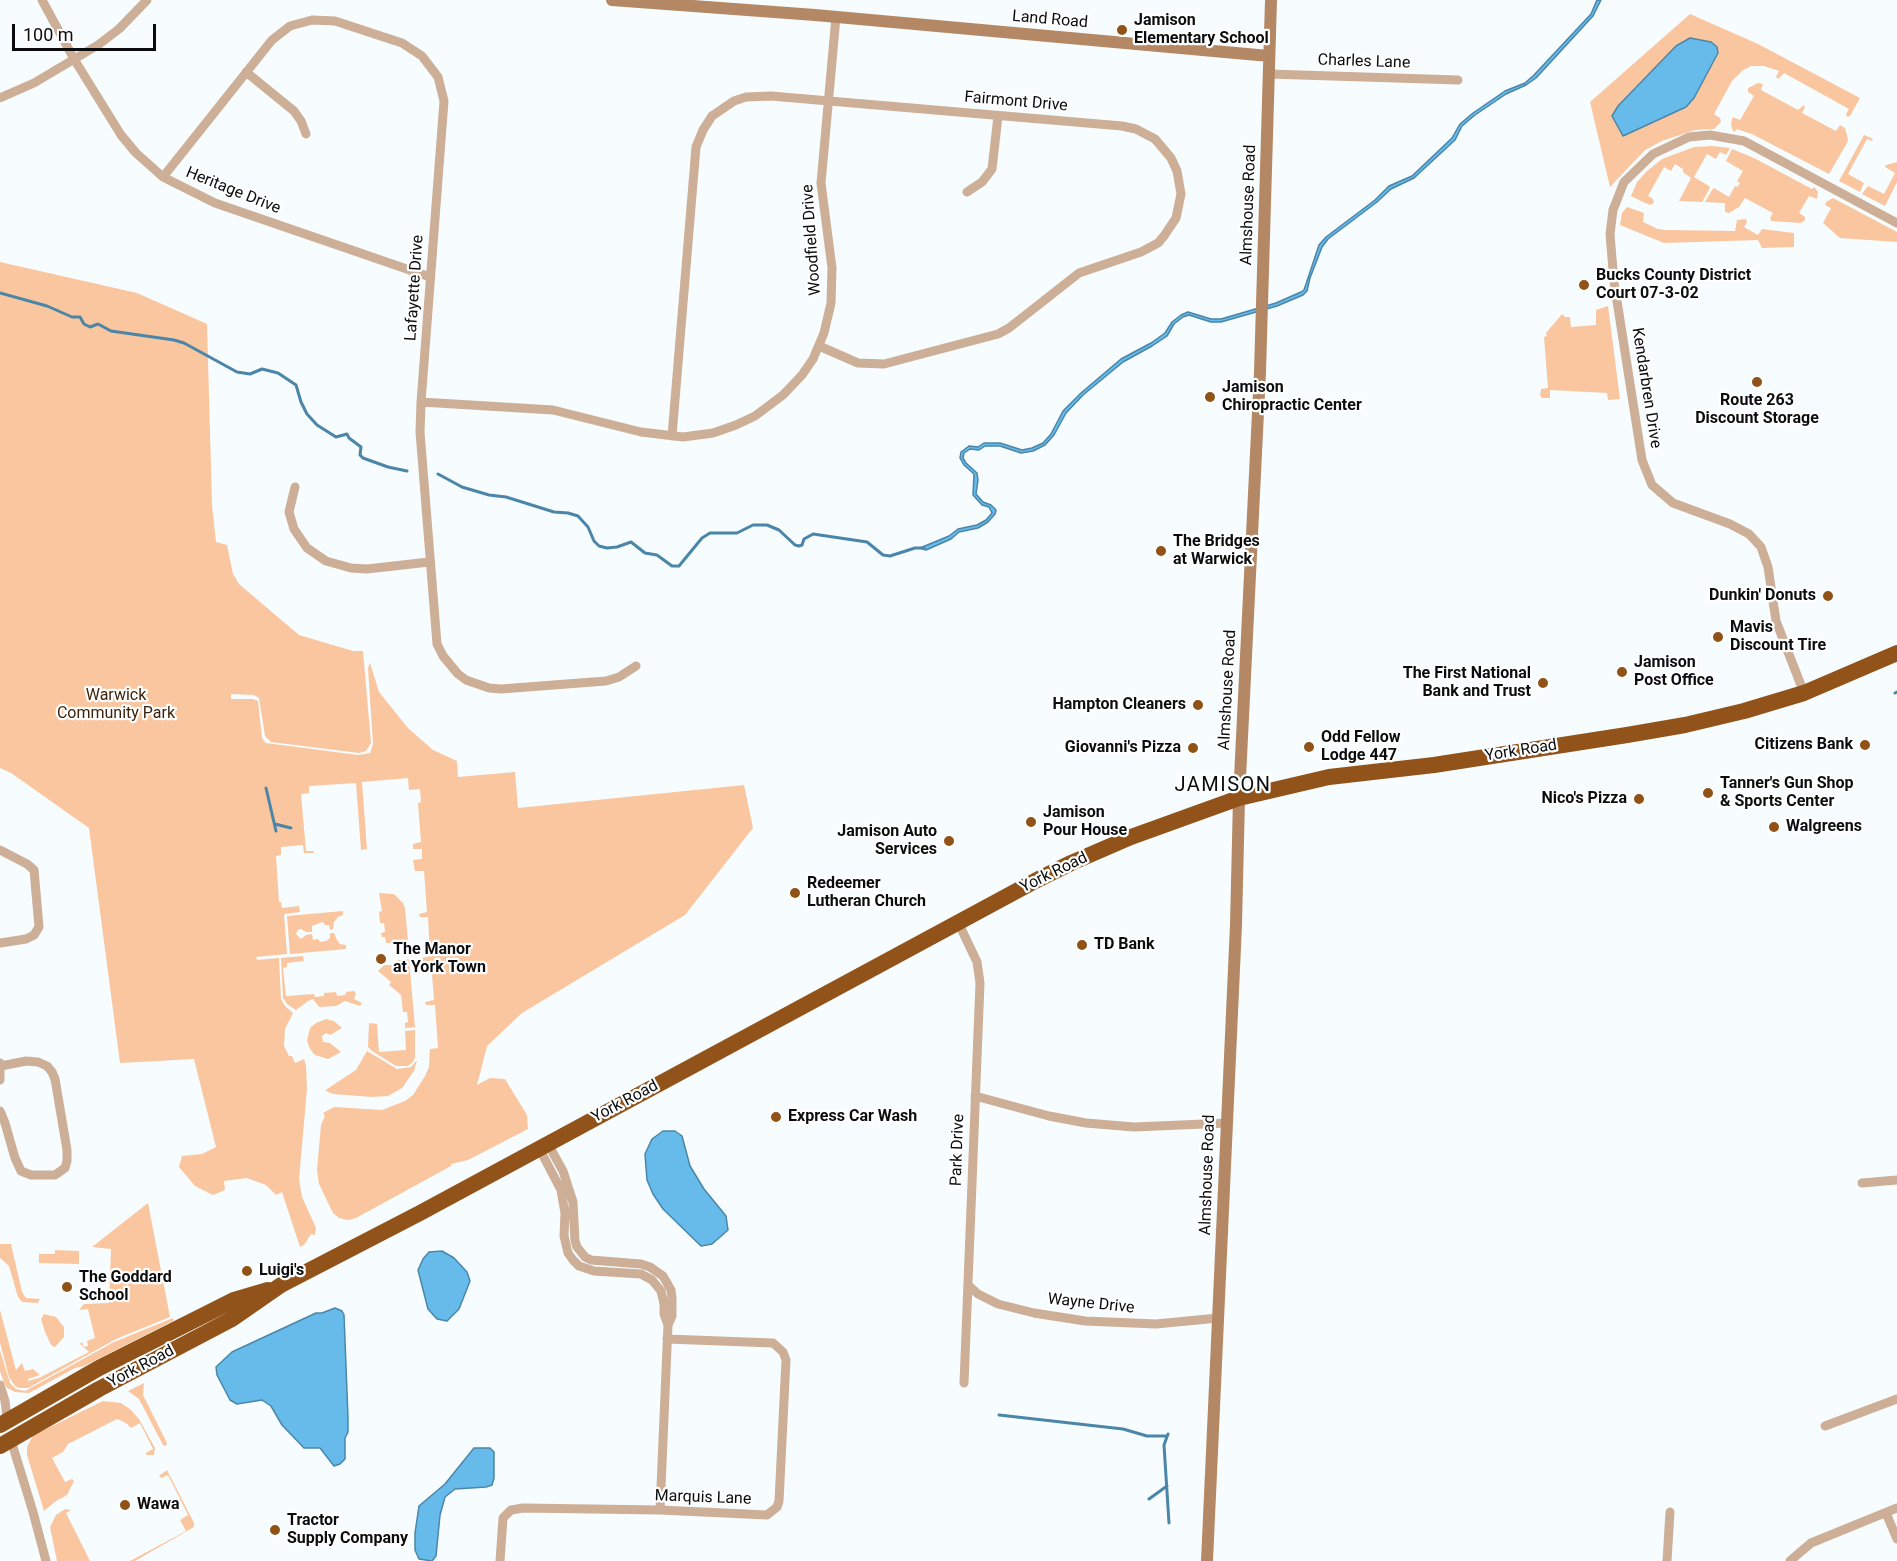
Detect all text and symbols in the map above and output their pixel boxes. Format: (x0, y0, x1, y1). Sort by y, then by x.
street label: Land Road (1011, 7, 1089, 33)
place label: Jamison Elementary School (1134, 11, 1269, 49)
scale bar (15, 12, 159, 50)
marker: Jamison Elementary School (1115, 23, 1129, 37)
text: 100 m (23, 24, 74, 45)
street label: Charles Lane (1317, 51, 1411, 73)
street label: Fairmont Drive (963, 88, 1069, 116)
street label: Almshouse Road (1237, 144, 1261, 266)
street label: Heritage Drive (183, 163, 283, 219)
street label: Woodfield Drive (799, 184, 825, 296)
street label: Lafayette Drive (402, 234, 428, 342)
place label: Bucks County District Court 07-3-02 (1596, 266, 1751, 304)
marker: Bucks County District Court 07-3-02 (1577, 278, 1591, 292)
street label: Kendarbren Drive (1627, 326, 1665, 450)
marker: Route 263 Discount Storage (1750, 375, 1764, 389)
place label: Jamison Chiropractic Center (1222, 378, 1362, 416)
marker: Jamison Chiropractic Center (1203, 390, 1217, 404)
place label: Route 263 Discount Storage (1695, 391, 1819, 429)
place label: The Bridges at Warwick (1173, 532, 1260, 570)
marker: The Bridges at Warwick (1154, 544, 1168, 558)
place label: Dunkin' Donuts (1709, 586, 1816, 606)
marker: Dunkin' Donuts (1821, 589, 1835, 603)
place label: Mavis Discount Tire (1730, 618, 1826, 656)
street label: Almshouse Road (1215, 629, 1241, 751)
marker: Mavis Discount Tire (1711, 630, 1725, 644)
place label: Jamison Post Office (1634, 653, 1714, 691)
place label: The First National Bank and Trust (1403, 664, 1531, 702)
marker: Jamison Post Office (1615, 665, 1629, 679)
marker: The First National Bank and Trust (1536, 676, 1550, 690)
park label: Warwick Community Park (57, 686, 175, 724)
place label: Hampton Cleaners (1053, 695, 1186, 715)
marker: Hampton Cleaners (1191, 698, 1205, 712)
place label: Odd Fellow Lodge 447 (1321, 728, 1401, 766)
place label: Citizens Bank (1755, 735, 1853, 755)
street label: York Road (1484, 736, 1558, 766)
place label: Giovanni's Pizza (1065, 738, 1181, 758)
marker: Citizens Bank (1858, 738, 1872, 752)
marker: Odd Fellow Lodge 447 (1302, 740, 1316, 754)
marker: Giovanni's Pizza (1186, 741, 1200, 755)
district label: JAMISON (1174, 774, 1272, 798)
place label: Tanner's Gun Shop & Sports Center (1720, 774, 1854, 812)
marker: Tanner's Gun Shop & Sports Center (1701, 786, 1715, 800)
place label: Nico's Pizza (1541, 789, 1627, 809)
marker: Nico's Pizza (1632, 792, 1646, 806)
place label: Jamison Pour House (1043, 803, 1127, 841)
marker: Jamison Pour House (1024, 815, 1038, 829)
place label: Walgreens (1786, 817, 1862, 837)
marker: Walgreens (1767, 820, 1781, 834)
place label: Jamison Auto Services (837, 822, 937, 860)
marker: Jamison Auto Services (942, 834, 956, 848)
street label: York Road (1017, 848, 1091, 898)
place label: Redeemer Lutheran Church (807, 874, 926, 912)
marker: Redeemer Lutheran Church (788, 886, 802, 900)
place label: TD Bank (1094, 935, 1155, 955)
marker: TD Bank (1075, 938, 1089, 952)
place label: The Manor at York Town (393, 940, 486, 978)
marker: The Manor at York Town (374, 952, 388, 966)
street label: York Road (589, 1077, 661, 1127)
place label: Express Car Wash (788, 1107, 917, 1127)
marker: Express Car Wash (769, 1110, 783, 1124)
street label: Park Drive (947, 1114, 969, 1186)
street label: Almshouse Road (1196, 1114, 1220, 1236)
place label: Luigi's (259, 1261, 304, 1281)
marker: Luigi's (240, 1264, 254, 1278)
place label: The Goddard School (79, 1268, 172, 1306)
marker: The Goddard School (60, 1280, 74, 1294)
street label: Wayne Drive (1047, 1290, 1135, 1318)
street label: York Road (105, 1342, 177, 1392)
street label: Marquis Lane (654, 1487, 752, 1509)
place label: Wawa (137, 1495, 180, 1515)
marker: Wawa (118, 1498, 132, 1512)
place label: Tractor Supply Company (287, 1511, 408, 1549)
marker: Tractor Supply Company (268, 1523, 282, 1537)

